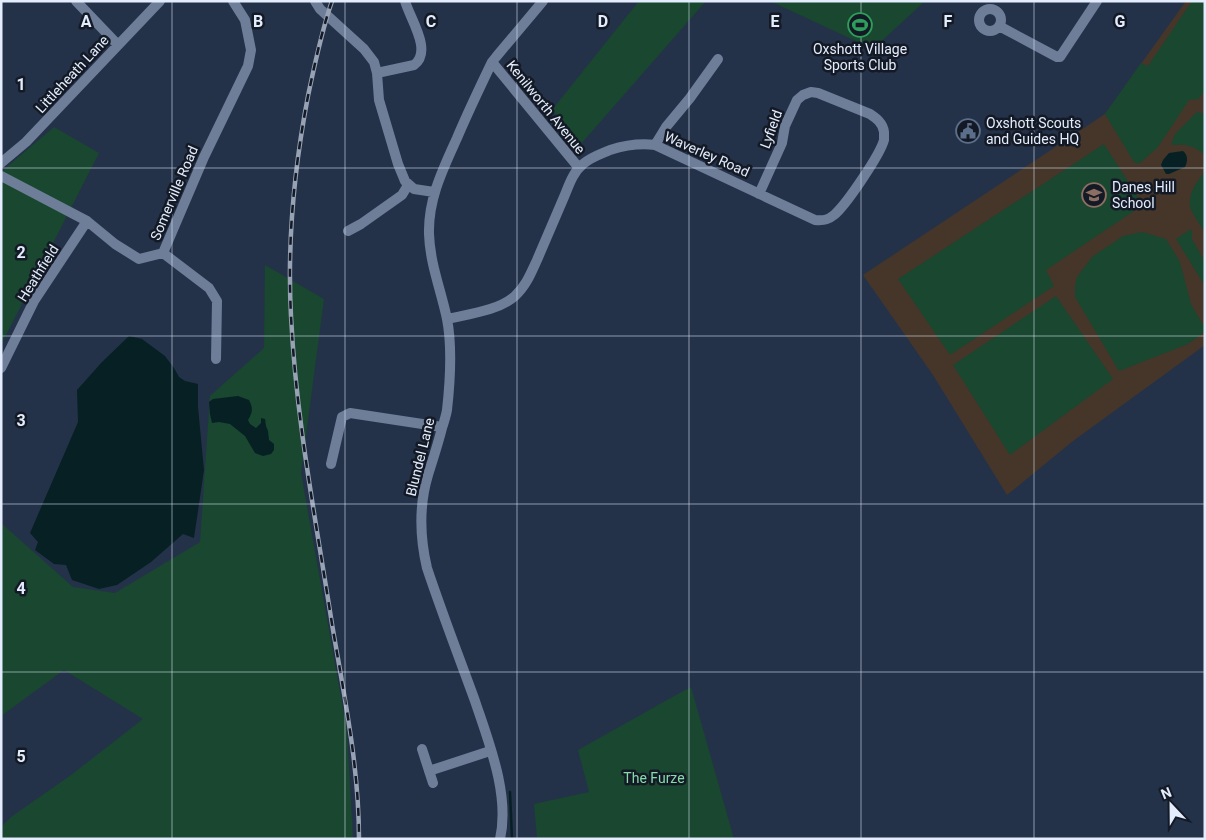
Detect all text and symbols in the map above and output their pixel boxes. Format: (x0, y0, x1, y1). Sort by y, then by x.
text: A (81, 12, 92, 31)
text: B (253, 12, 263, 31)
text: C (426, 12, 436, 31)
text: D (598, 12, 608, 31)
text: E (771, 12, 780, 31)
sports icon: Oxshott Village Sports Club (847, 12, 873, 38)
text: F (944, 12, 953, 31)
text: G (1115, 12, 1126, 31)
street label: Littleheath Lane (32, 32, 112, 116)
place label: Oxshott Village Sports Club (813, 41, 907, 73)
street label: Kenilworth Avenue (503, 57, 589, 157)
text: 1 (16, 75, 26, 94)
street label: Lyfield (757, 108, 785, 150)
place label: Oxshott Scouts and Guides HQ (986, 115, 1081, 147)
public building icon: Oxshott Scouts and Guides HQ (955, 118, 981, 144)
street label: Waverley Road (662, 128, 752, 180)
street label: Somerville Road (147, 143, 201, 243)
place label: Danes Hill School (1112, 179, 1175, 211)
school or university icon: Danes Hill School (1081, 182, 1107, 208)
street label: Heathfield (14, 242, 62, 304)
text: 2 (16, 243, 26, 262)
text: 3 (16, 411, 26, 430)
street label: Blundel Lane (403, 416, 437, 498)
text: 4 (16, 579, 26, 598)
text: 5 (16, 747, 26, 766)
park label: The Furze (623, 770, 685, 786)
north arrow (1146, 780, 1196, 830)
text: N (1159, 784, 1174, 802)

